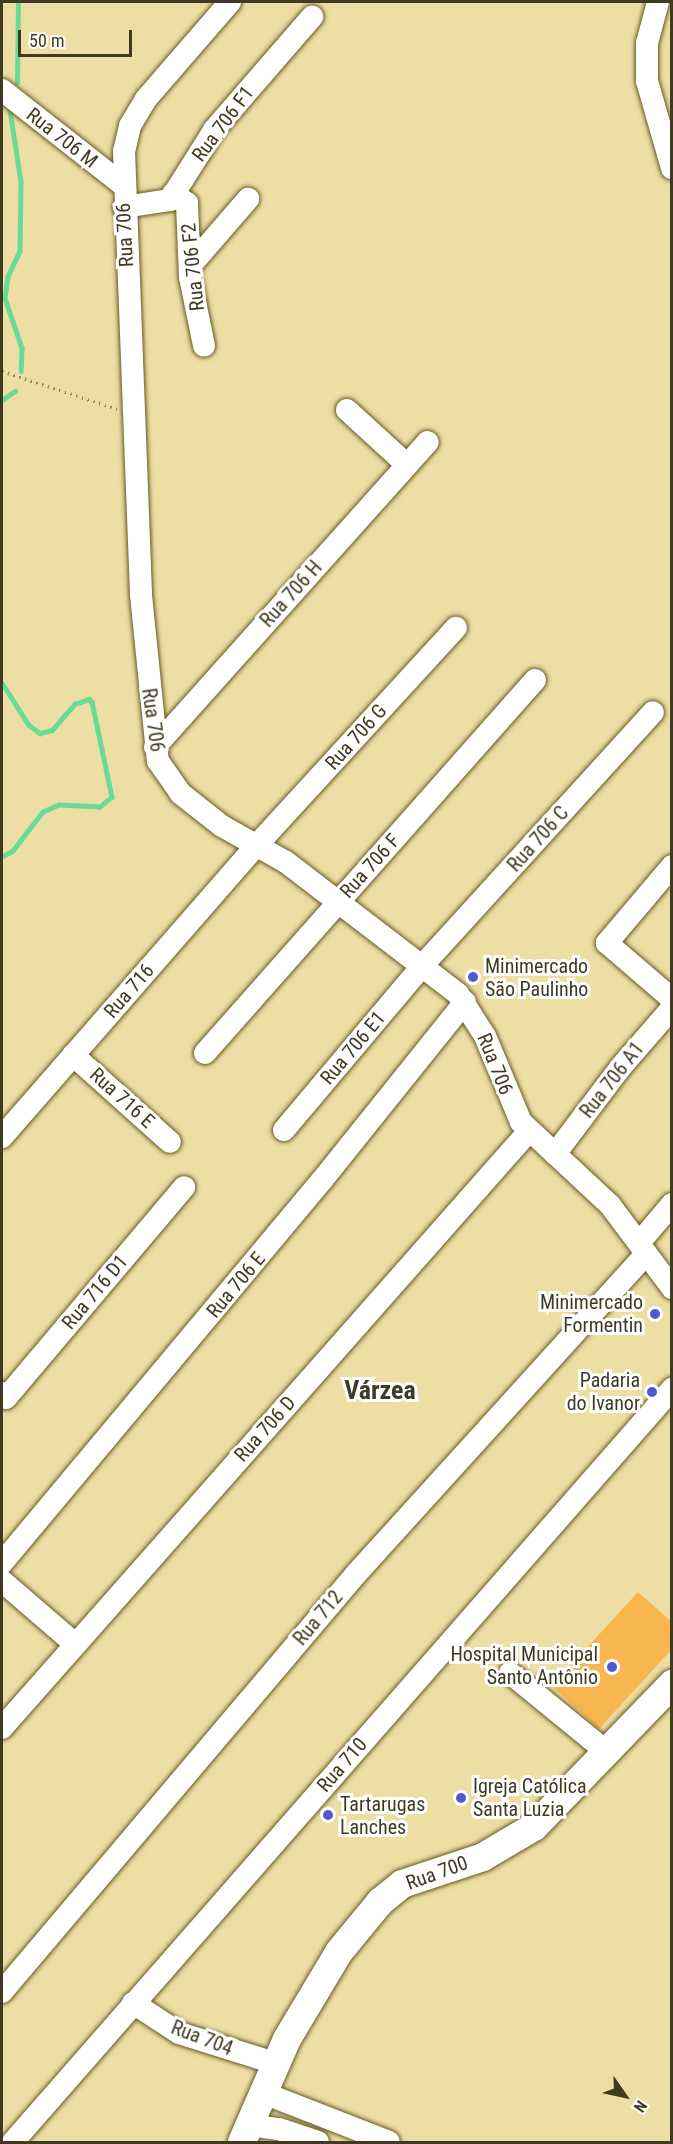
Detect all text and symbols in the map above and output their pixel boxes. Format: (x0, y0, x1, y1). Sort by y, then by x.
scale bar (21, 18, 135, 56)
text: 50 m (29, 30, 64, 51)
street label: Rua 706 F1 (187, 82, 259, 166)
street label: Rua 706 M (22, 103, 102, 173)
street label: Rua 706 (111, 202, 139, 268)
street label: Rua 706 F2 (176, 222, 210, 312)
street label: Rua 706 H (255, 556, 327, 632)
street label: Rua 706 (137, 687, 169, 753)
street label: Rua 706 G (320, 699, 392, 775)
street label: Rua 706 C (502, 801, 574, 877)
street label: Rua 706 F (335, 829, 405, 903)
place label: Minimercado São Paulinho (485, 954, 588, 1001)
street label: Rua 716 (99, 959, 159, 1023)
marker: Minimercado São Paulinho (466, 970, 480, 984)
street label: Rua 706 E1 (315, 1006, 391, 1090)
street label: Rua 706 (472, 1030, 518, 1098)
street label: Rua 706 A1 (575, 1037, 649, 1123)
street label: Rua 716 E (85, 1063, 159, 1133)
street label: Rua 706 E (202, 1247, 270, 1323)
street label: Rua 716 D1 (57, 1250, 133, 1334)
place label: Minimercado Formentin (540, 1290, 643, 1337)
marker: Minimercado Formentin (648, 1307, 662, 1321)
place label: Padaria do Ivanor (567, 1368, 640, 1415)
district label: Várzea (344, 1375, 416, 1407)
marker: Padaria do Ivanor (645, 1385, 659, 1399)
street label: Rua 706 D (229, 1391, 301, 1467)
street label: Rua 712 (288, 1586, 348, 1650)
place label: Hospital Municipal Santo Antônio (450, 1643, 598, 1690)
marker: Hospital Municipal Santo Antônio (603, 1658, 621, 1676)
street label: Rua 710 (312, 1733, 372, 1797)
place label: Igreja Católica Santa Luzia (473, 1774, 586, 1821)
marker: Igreja Católica Santa Luzia (454, 1791, 468, 1805)
place label: Tartarugas Lanches (340, 1792, 425, 1839)
marker: Tartarugas Lanches (321, 1808, 335, 1822)
street label: Rua 700 (403, 1851, 471, 1895)
street label: Rua 704 (168, 2015, 236, 2061)
north arrow (595, 2066, 655, 2126)
text: N (630, 2097, 651, 2116)

